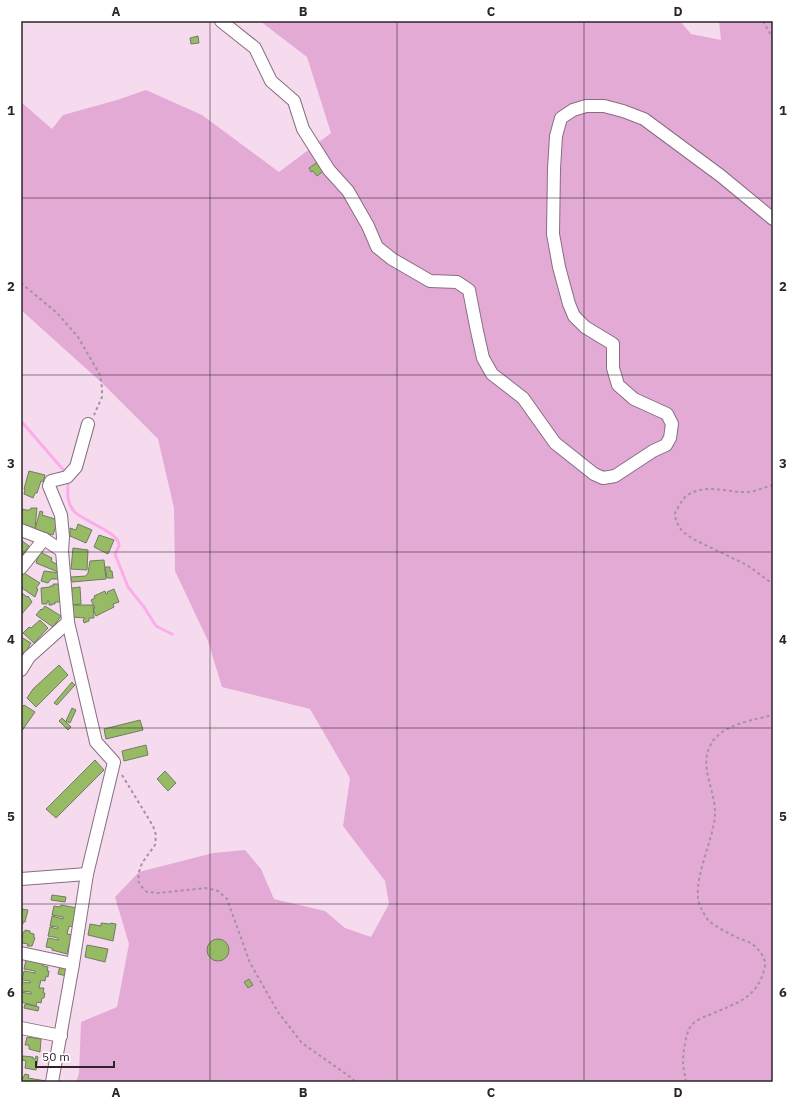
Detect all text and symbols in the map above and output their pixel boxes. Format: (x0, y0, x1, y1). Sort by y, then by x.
text: A (112, 3, 121, 20)
text: B (299, 3, 308, 20)
text: C (487, 3, 496, 20)
text: D (673, 3, 683, 20)
text: 1 (7, 102, 15, 119)
text: 1 (779, 102, 787, 119)
text: 2 (7, 278, 15, 295)
text: 2 (779, 278, 787, 295)
text: 3 (7, 455, 15, 472)
text: 3 (779, 455, 787, 472)
text: 4 (7, 631, 15, 648)
text: 4 (779, 631, 787, 648)
text: 5 (7, 808, 15, 825)
text: 5 (779, 808, 787, 825)
text: 6 (7, 984, 15, 1001)
text: 6 (779, 984, 787, 1001)
scale bar (36, 1043, 114, 1069)
text: 50 m (42, 1049, 70, 1064)
text: A (112, 1084, 121, 1101)
text: B (299, 1084, 308, 1101)
text: C (487, 1084, 496, 1101)
text: D (673, 1084, 683, 1101)

